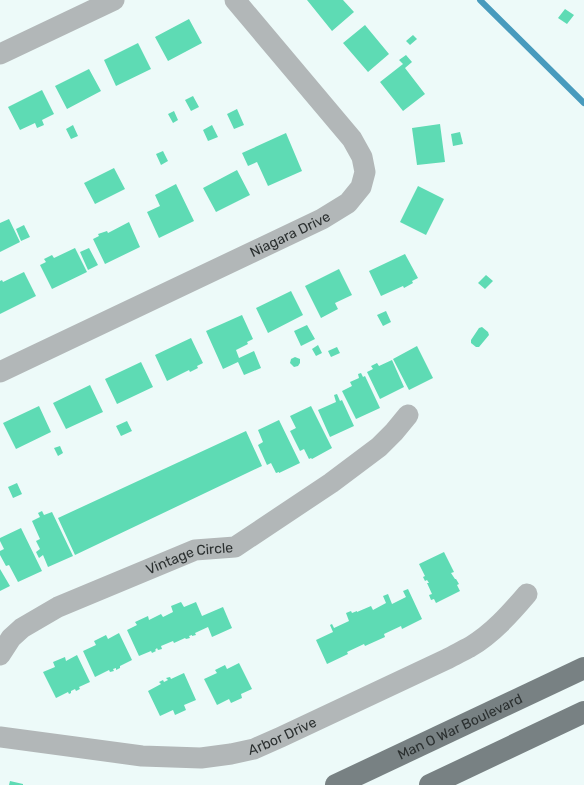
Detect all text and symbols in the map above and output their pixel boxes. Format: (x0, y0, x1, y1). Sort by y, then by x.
street label: Niagara Drive (247, 207, 333, 261)
street label: Vintage Circle (143, 539, 234, 578)
street label: Man O War Boulevard (395, 690, 525, 763)
street label: Arbor Drive (247, 713, 319, 759)

